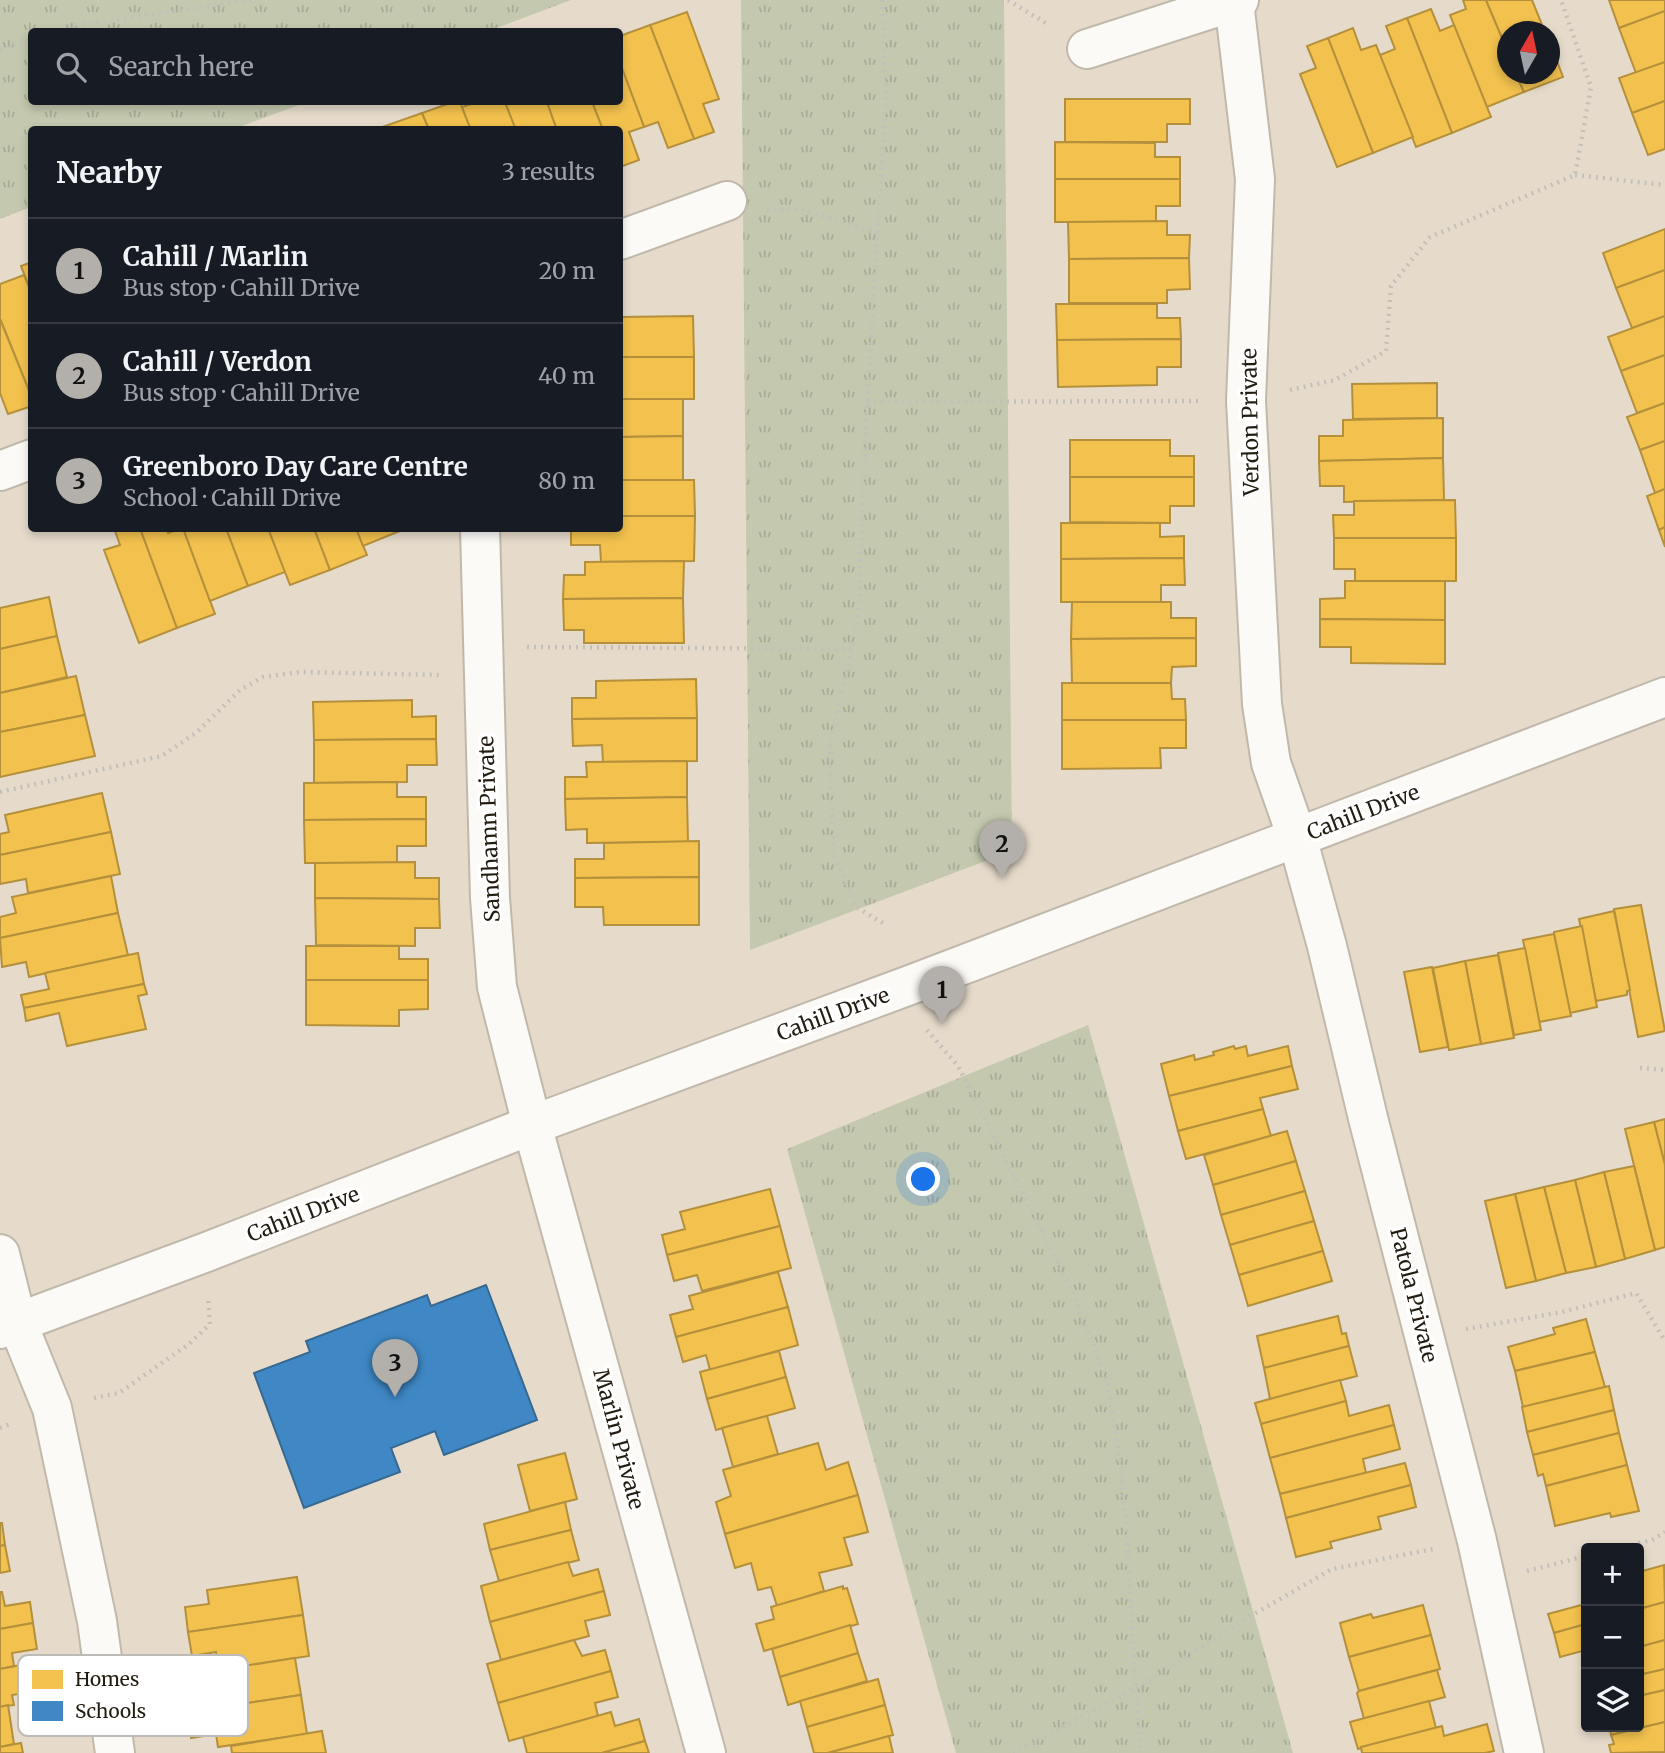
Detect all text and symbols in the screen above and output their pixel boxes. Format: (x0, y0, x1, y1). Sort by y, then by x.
north arrow (1497, 21, 1560, 84)
search box (28, 28, 623, 105)
icon: search (52, 48, 90, 86)
text: Search here (108, 50, 254, 83)
text: Nearby (56, 153, 162, 191)
text: 3 results (502, 157, 595, 186)
text: Cahill / Marlin (123, 240, 308, 273)
text: 1 (74, 256, 84, 285)
text: 20 m (539, 256, 595, 285)
text: Bus stop · Cahill Drive (123, 273, 360, 302)
text: Cahill / Verdon (123, 345, 312, 378)
street label: Verdon Private (1235, 348, 1265, 497)
text: 2 (72, 361, 86, 390)
text: 40 m (538, 361, 595, 390)
text: Bus stop · Cahill Drive (123, 378, 360, 407)
text: Greenboro Day Care Centre (123, 450, 468, 483)
text: 3 (72, 466, 86, 495)
text: 80 m (538, 466, 595, 495)
text: School · Cahill Drive (123, 483, 341, 512)
street label: Sandhamn Private (472, 735, 506, 923)
street label: Cahill Drive (1303, 778, 1423, 846)
pin: 2 (979, 820, 1025, 878)
pin: 1 (919, 966, 965, 1024)
street label: Cahill Drive (773, 981, 893, 1047)
your location (906, 1162, 940, 1196)
street label: Cahill Drive (243, 1180, 363, 1248)
street label: Patola Private (1384, 1225, 1444, 1365)
pin: 3 (372, 1339, 418, 1397)
street label: Marlin Private (587, 1366, 651, 1512)
map controls (1581, 1543, 1644, 1732)
button: + (1581, 1543, 1644, 1606)
button: − (1581, 1606, 1644, 1669)
legend (18, 1655, 248, 1736)
text: Homes (75, 1667, 139, 1691)
button: layers (1581, 1669, 1644, 1732)
text: Schools (75, 1699, 146, 1723)

